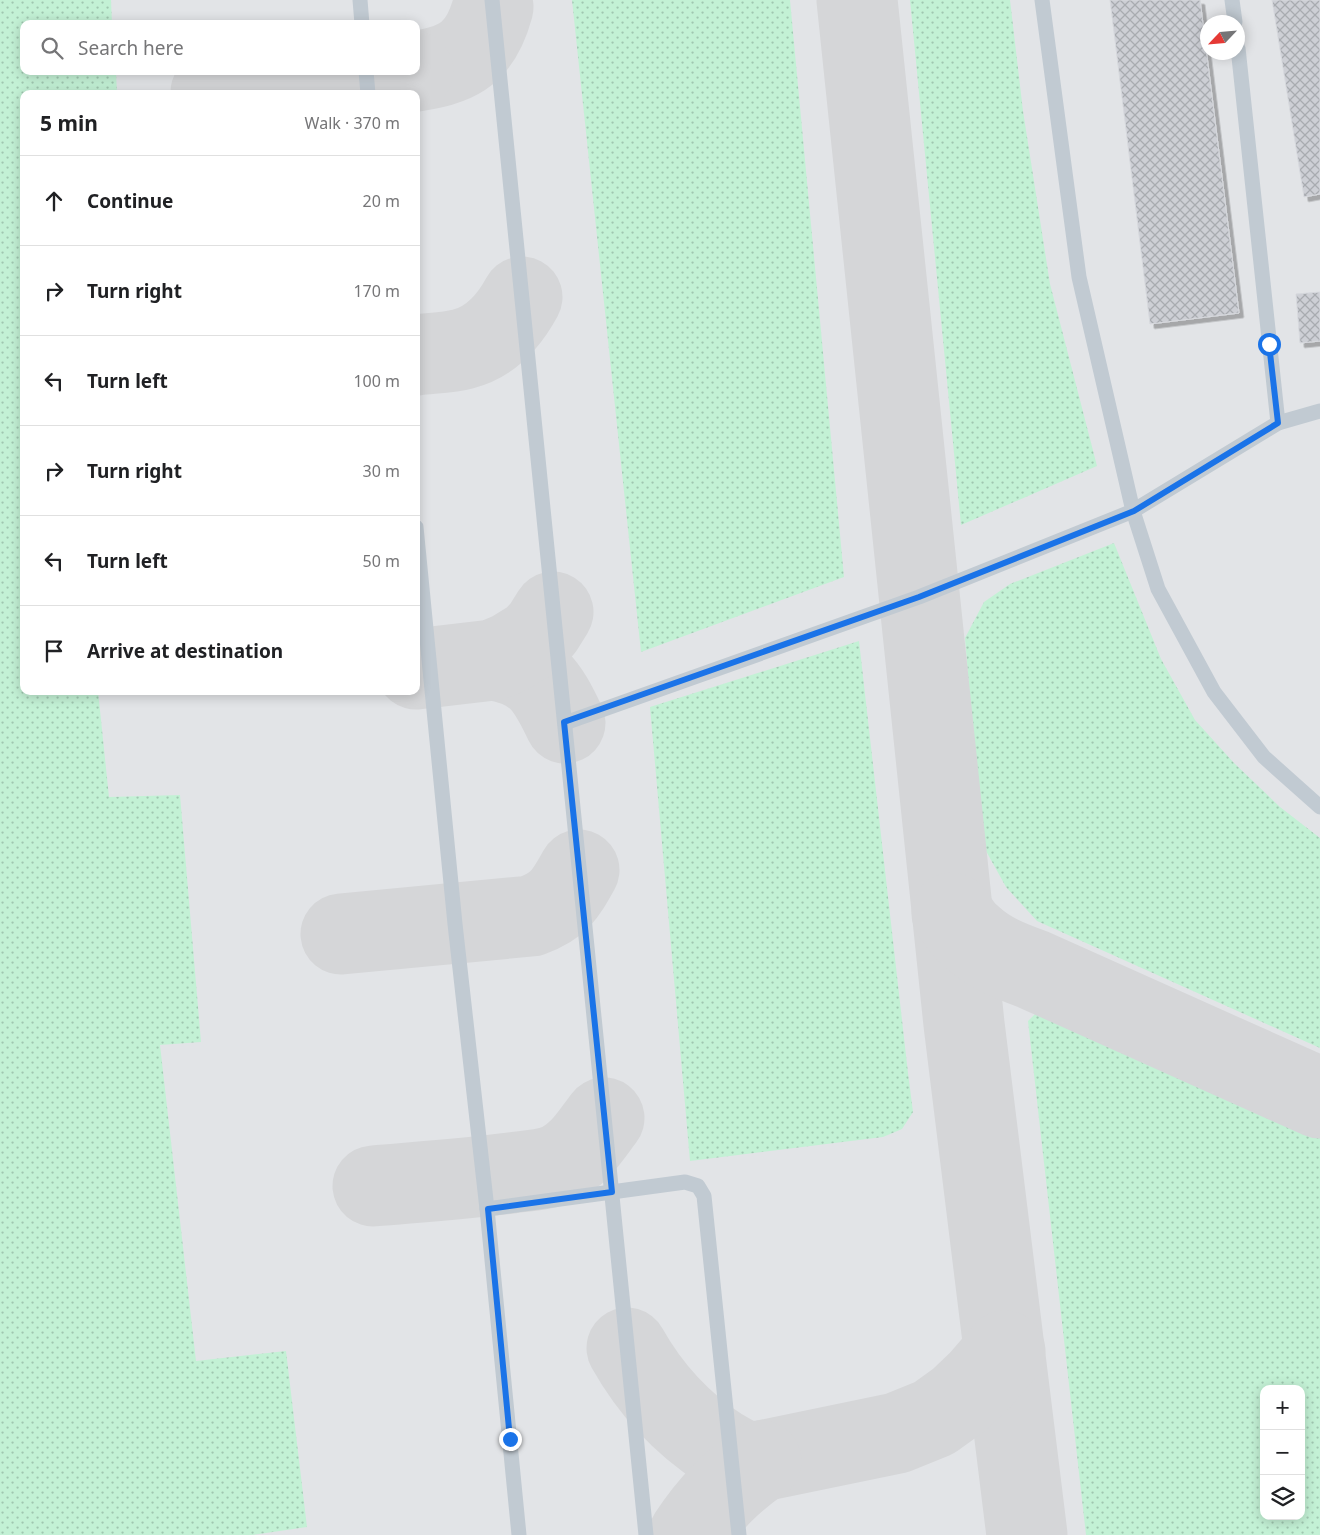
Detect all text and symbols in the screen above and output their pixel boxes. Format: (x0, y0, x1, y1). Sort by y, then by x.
north arrow (1200, 15, 1245, 60)
search box (20, 20, 420, 75)
icon: search (38, 34, 66, 62)
text: Search here (78, 35, 184, 61)
text: 5 min (40, 109, 98, 137)
text: Walk · 370 m (305, 112, 400, 134)
icon: ahead (40, 187, 68, 215)
text: Continue (87, 188, 173, 214)
text: 20 m (363, 190, 400, 212)
icon: right (40, 277, 68, 305)
text: Turn right (87, 278, 182, 304)
text: 170 m (353, 280, 400, 302)
route start (1258, 333, 1281, 356)
icon: left (40, 367, 68, 395)
text: Turn left (87, 368, 168, 394)
text: 100 m (353, 370, 400, 392)
icon: right (40, 457, 68, 485)
text: Turn right (87, 458, 182, 484)
text: 30 m (363, 460, 400, 482)
icon: left (40, 547, 68, 575)
text: Turn left (87, 548, 168, 574)
text: 50 m (363, 550, 400, 572)
icon: arrive (40, 637, 68, 665)
text: Arrive at destination (87, 638, 283, 664)
map controls (1260, 1385, 1305, 1520)
button: + (1260, 1385, 1305, 1430)
route end (499, 1428, 522, 1451)
button: − (1260, 1430, 1305, 1475)
button: layers (1260, 1475, 1305, 1520)

